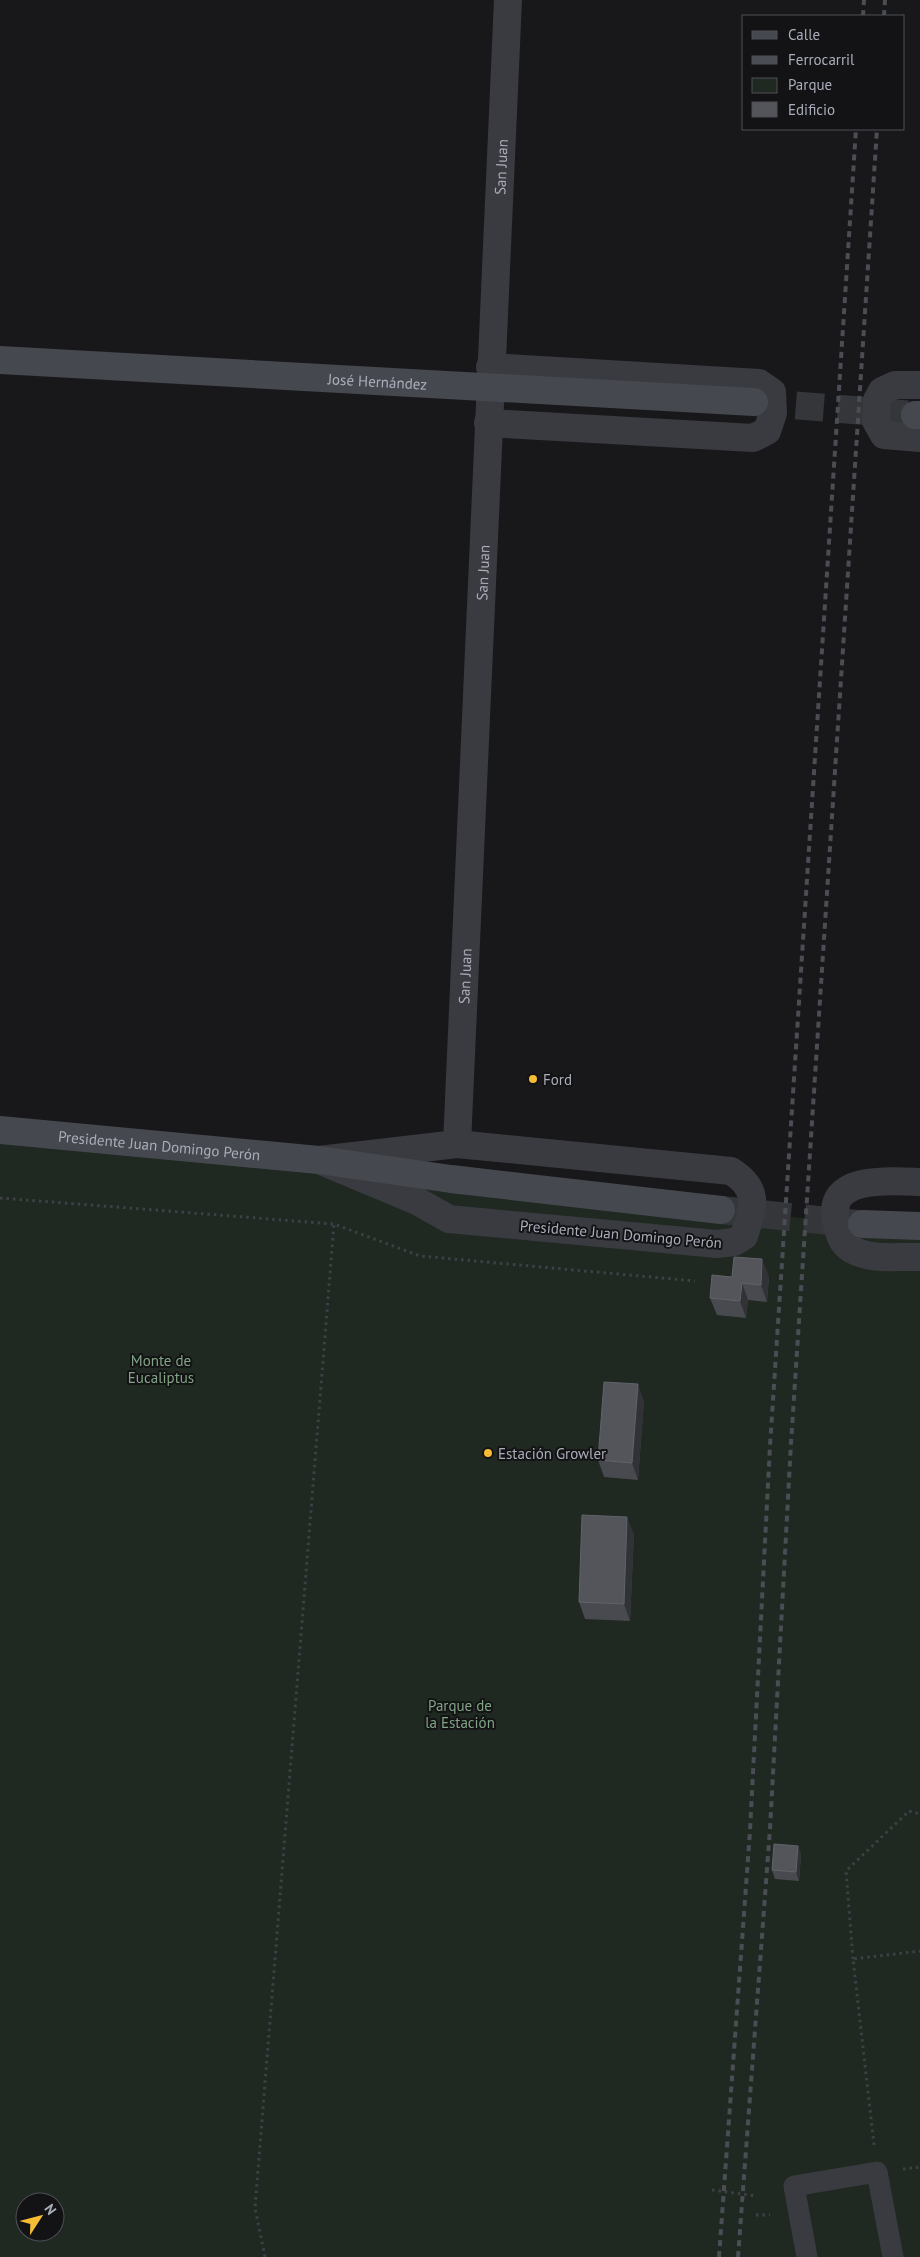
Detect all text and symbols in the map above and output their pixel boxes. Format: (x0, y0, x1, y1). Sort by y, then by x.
legend (742, 15, 905, 130)
text: Calle (788, 25, 820, 44)
text: Ferrocarril (788, 50, 855, 69)
text: Parque (788, 75, 832, 94)
text: Edificio (788, 100, 835, 119)
street label: San Juan (490, 139, 511, 195)
street label: José Hernández (326, 369, 428, 393)
street label: San Juan (472, 544, 493, 601)
street label: San Juan (454, 948, 475, 1004)
place label: Ford (543, 1070, 572, 1089)
marker: Ford (527, 1073, 539, 1085)
street label: Presidente Juan Domingo Perón (57, 1126, 261, 1164)
street label: Presidente Juan Domingo Perón (519, 1216, 723, 1252)
park label: Monte de Eucaliptus (128, 1351, 194, 1387)
place label: Estación Growler (498, 1444, 606, 1463)
marker: Estación Growler (482, 1447, 494, 1459)
park label: Parque de la Estación (425, 1696, 495, 1732)
north arrow (15, 2192, 65, 2242)
text: N (41, 2200, 61, 2218)

